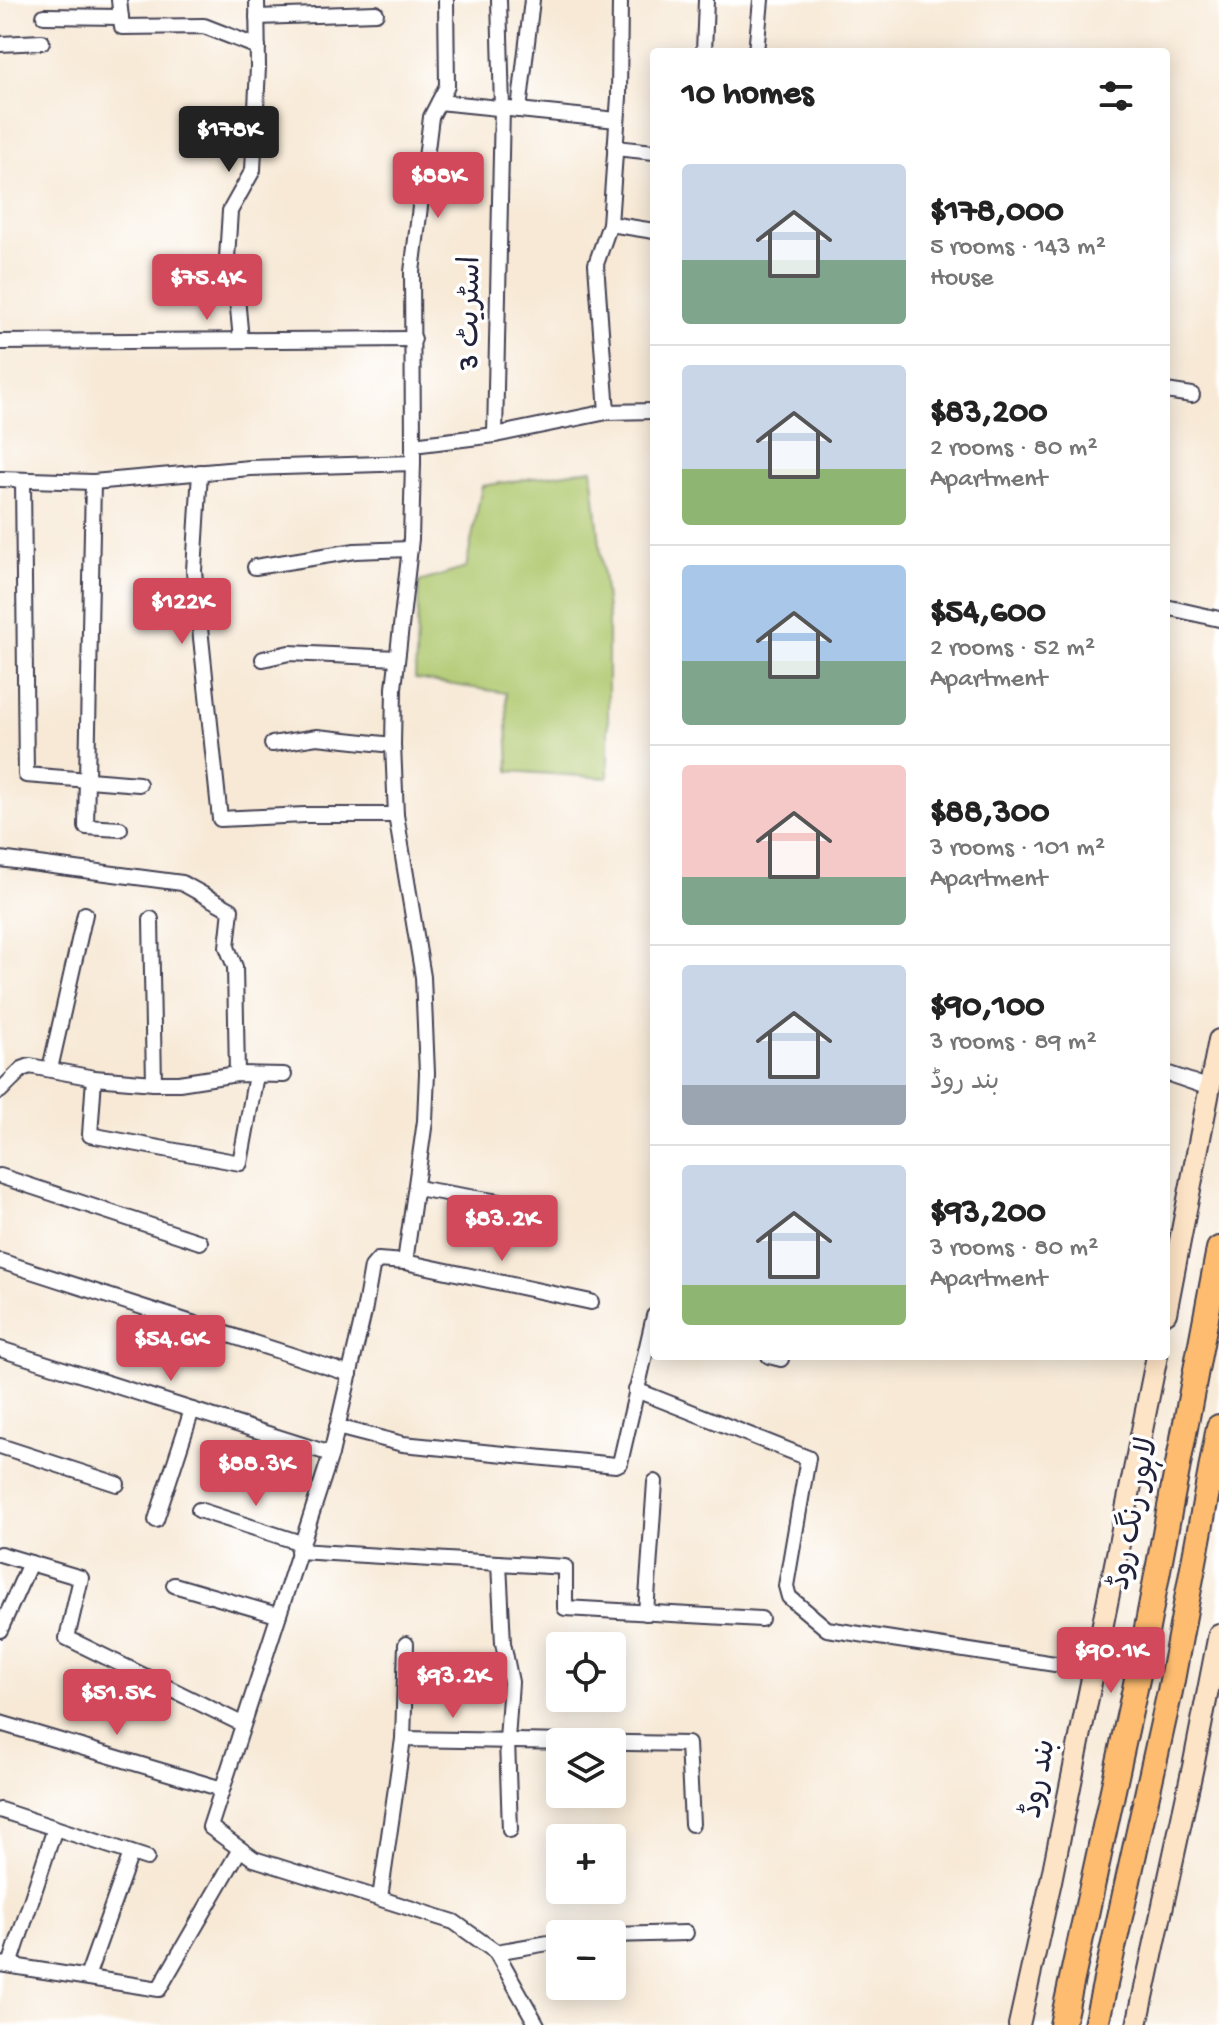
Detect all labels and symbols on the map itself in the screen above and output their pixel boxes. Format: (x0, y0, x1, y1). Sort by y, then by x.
pin: $178K (173, 106, 285, 174)
pin: $88K (391, 152, 485, 220)
pin: $75.4K (142, 254, 272, 322)
street label: اسٹریٹ 3 (453, 256, 490, 371)
pin: $122K (126, 578, 238, 646)
pin: $83.2K (437, 1195, 567, 1263)
pin: $54.6K (106, 1315, 236, 1383)
street label: لاہور رنگ روڈ (1100, 1434, 1168, 1593)
pin: $88.3K (191, 1440, 321, 1508)
pin: $90.1K (1046, 1627, 1176, 1695)
pin: $93.2K (388, 1652, 518, 1720)
pin: $51.5K (52, 1669, 182, 1737)
street label: بند روڈ (1014, 1736, 1066, 1822)

